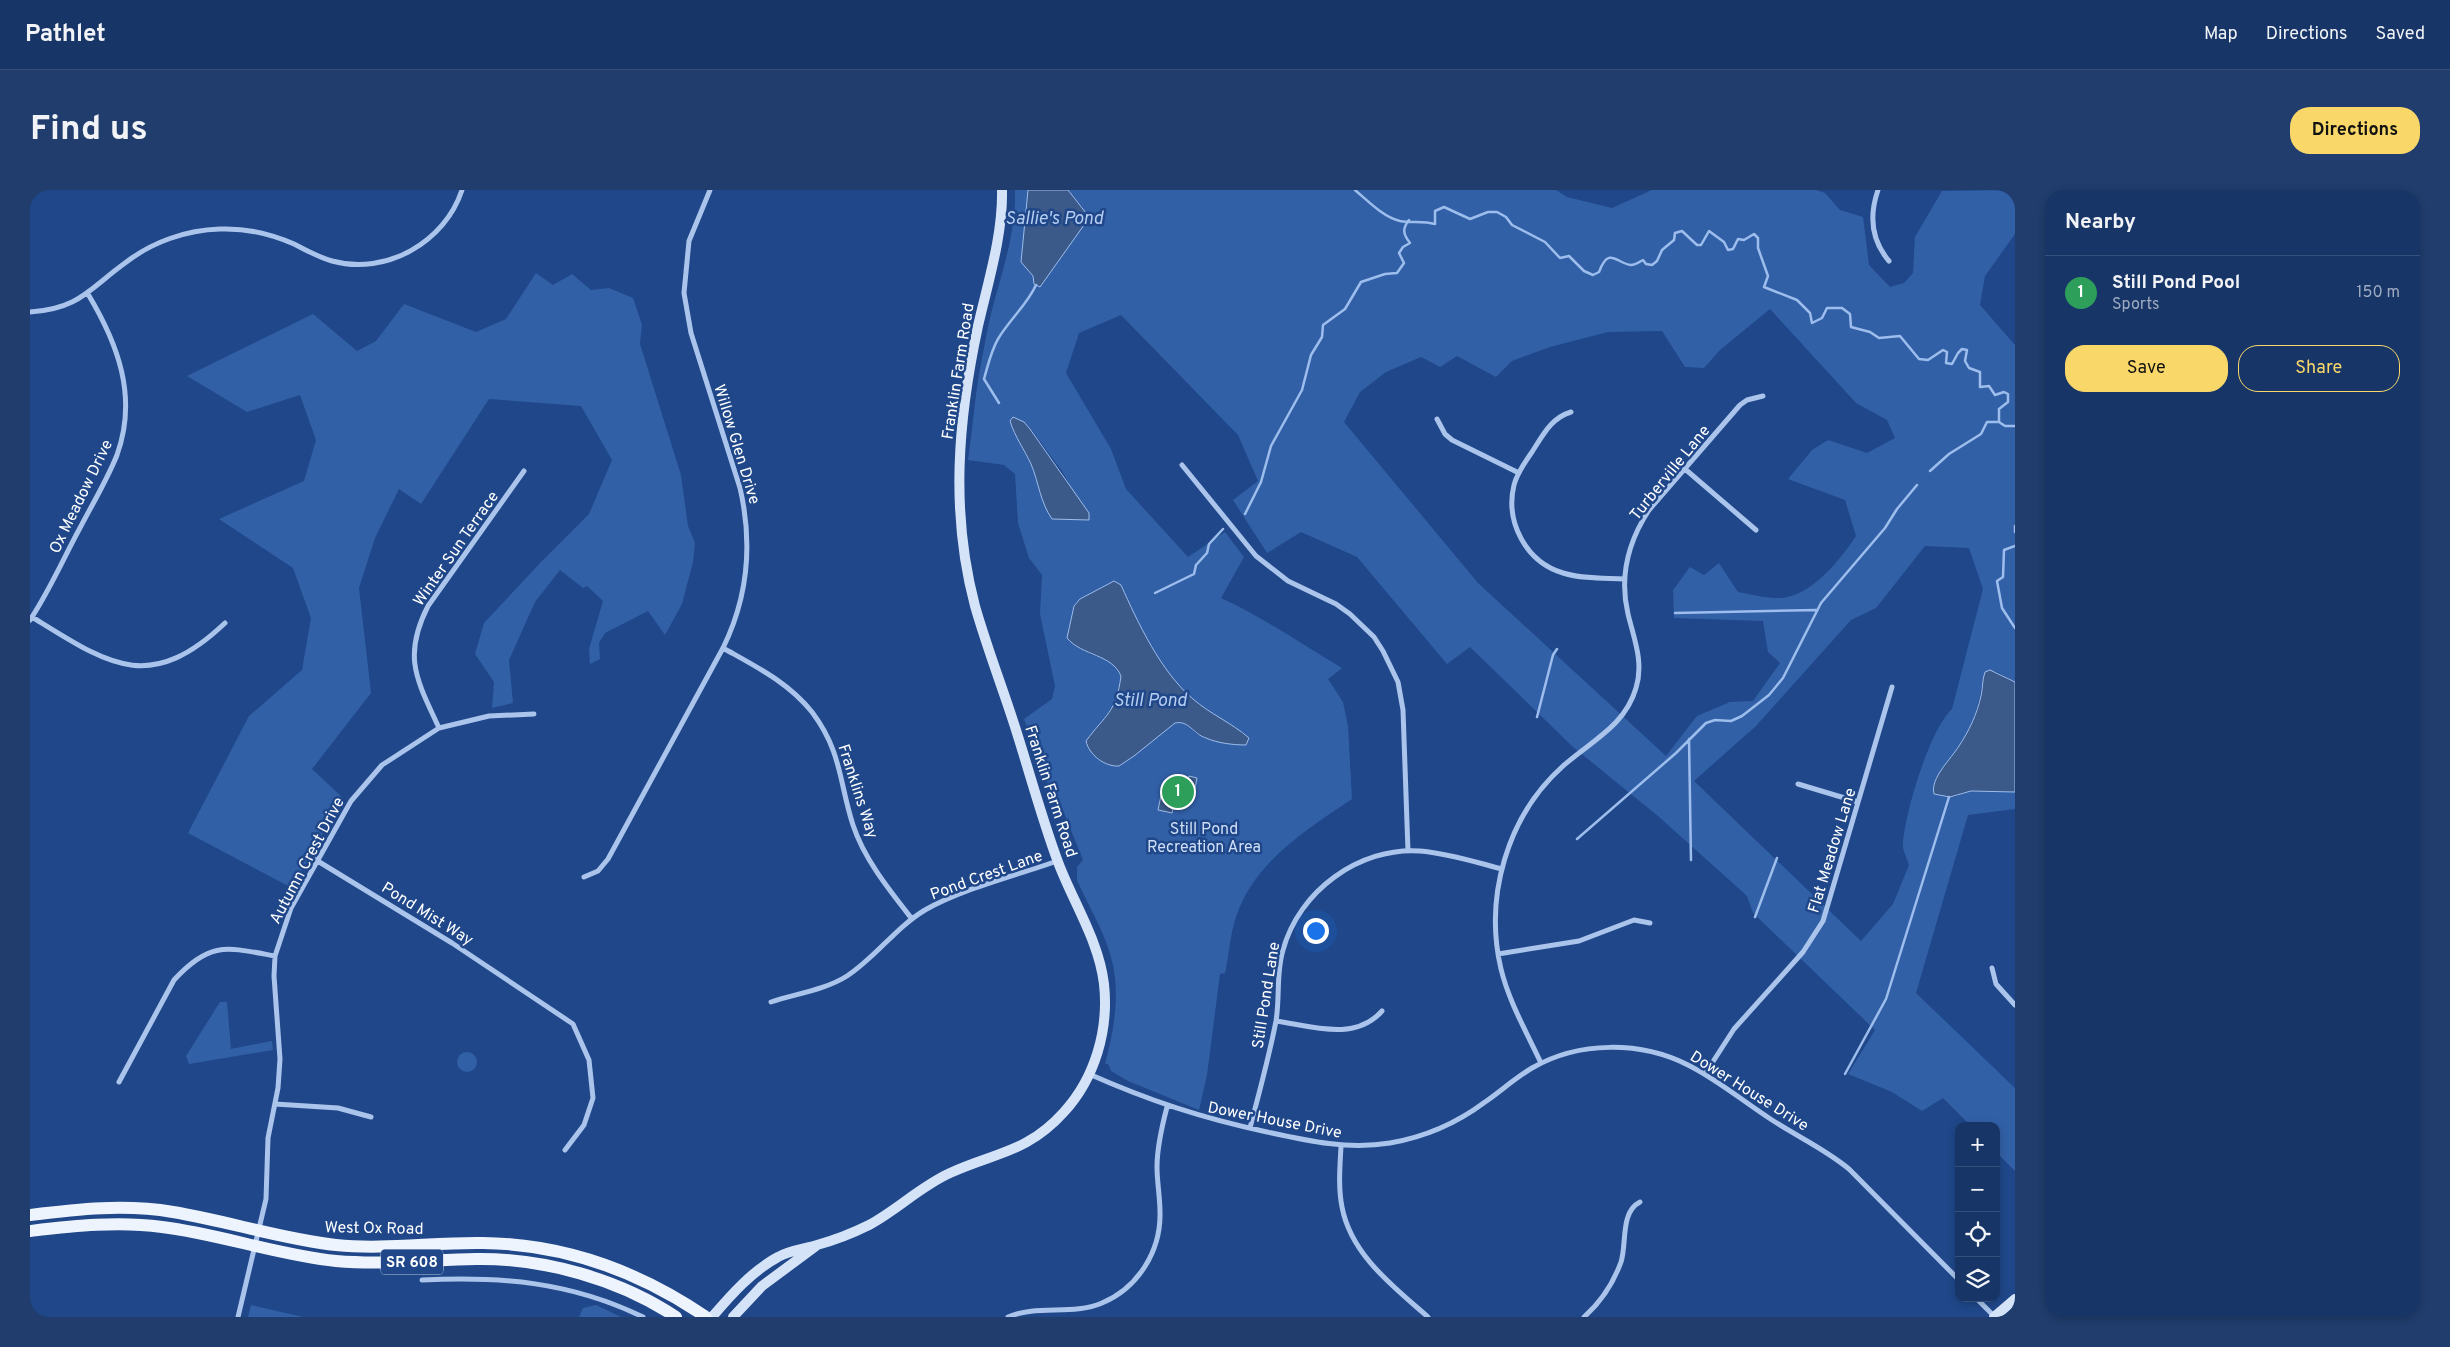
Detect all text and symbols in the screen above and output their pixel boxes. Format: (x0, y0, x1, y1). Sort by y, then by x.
text: Pathlet (25, 20, 106, 50)
text: Map (2204, 23, 2238, 46)
text: Directions (2266, 23, 2348, 46)
text: Saved (2376, 23, 2425, 46)
button: Directions (2290, 107, 2420, 154)
text: Find us (30, 108, 148, 152)
water label: Sallie's Pond (1005, 208, 1104, 231)
text: Nearby (2065, 209, 2136, 236)
text: Still Pond Pool (2112, 271, 2240, 295)
text: 1 (2078, 283, 2084, 303)
text: 150 m (2357, 283, 2400, 303)
text: Sports (2112, 295, 2160, 315)
street label: Franklin Farm Road (938, 302, 980, 441)
button: Save (2065, 345, 2228, 392)
button: Share (2238, 345, 2400, 392)
street label: Willow Glen Drive (708, 382, 764, 507)
street label: Turberville Lane (1626, 422, 1715, 525)
street label: Ox Meadow Drive (46, 437, 118, 557)
street label: Winter Sun Terrace (409, 488, 504, 611)
water label: Still Pond (1113, 690, 1188, 713)
street label: Franklin Farm Road (1019, 723, 1081, 860)
street label: Franklins Way (832, 742, 882, 841)
pin: 1 (1162, 773, 1194, 811)
street label: Flat Meadow Lane (1804, 786, 1861, 915)
street label: Autumn Crest Drive (266, 794, 350, 928)
park label: Still Pond Recreation Area (1147, 820, 1261, 858)
street label: Pond Crest Lane (928, 846, 1046, 905)
street label: Pond Mist Way (377, 878, 477, 951)
your location (1303, 918, 1329, 944)
street label: Still Pond Lane (1249, 941, 1285, 1050)
street label: Dower House Drive (1686, 1047, 1812, 1136)
street label: Dower House Drive (1206, 1098, 1343, 1144)
map controls (1955, 1122, 2000, 1302)
button: + (1955, 1122, 2000, 1167)
button: − (1955, 1167, 2000, 1212)
button: locate (1955, 1212, 2000, 1257)
street label: West Ox Road (324, 1218, 424, 1240)
road number: SR 608 (381, 1250, 443, 1274)
button: layers (1955, 1257, 2000, 1302)

